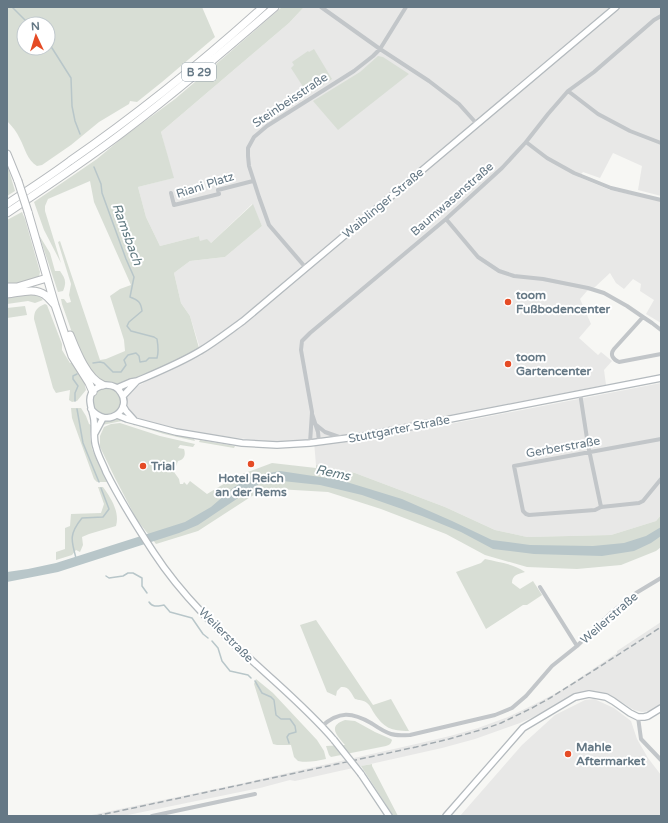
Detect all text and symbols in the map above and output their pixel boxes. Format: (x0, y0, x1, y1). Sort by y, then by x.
north arrow (16, 16, 56, 56)
text: N (30, 20, 40, 33)
road number: B 29 (182, 63, 216, 81)
street label: Steinbeisstraße (250, 70, 330, 130)
street label: Baumwasenstraße (408, 159, 496, 239)
street label: Waiblinger Straße (340, 165, 427, 241)
street label: Riani Platz (174, 169, 236, 201)
water label: Ramsbach (108, 201, 146, 269)
place label: toom Fußbodencenter (515, 288, 611, 316)
marker: toom Fußbodencenter (503, 297, 513, 307)
place label: toom Gartencenter (515, 350, 592, 378)
marker: toom Gartencenter (503, 359, 513, 369)
street label: Stuttgarter Straße (347, 412, 451, 446)
street label: Gerberstraße (525, 434, 601, 460)
place label: Trial (150, 459, 175, 473)
marker: Hotel Reich an der Rems (246, 459, 256, 469)
marker: Trial (138, 461, 148, 471)
water label: Rems (314, 462, 352, 485)
place label: Hotel Reich an der Rems (215, 471, 287, 499)
street label: Weilerstraße (577, 589, 641, 647)
street label: Weilerstraße (196, 605, 256, 665)
place label: Mahle Aftermarket (576, 740, 646, 768)
marker: Mahle Aftermarket (563, 749, 573, 759)

